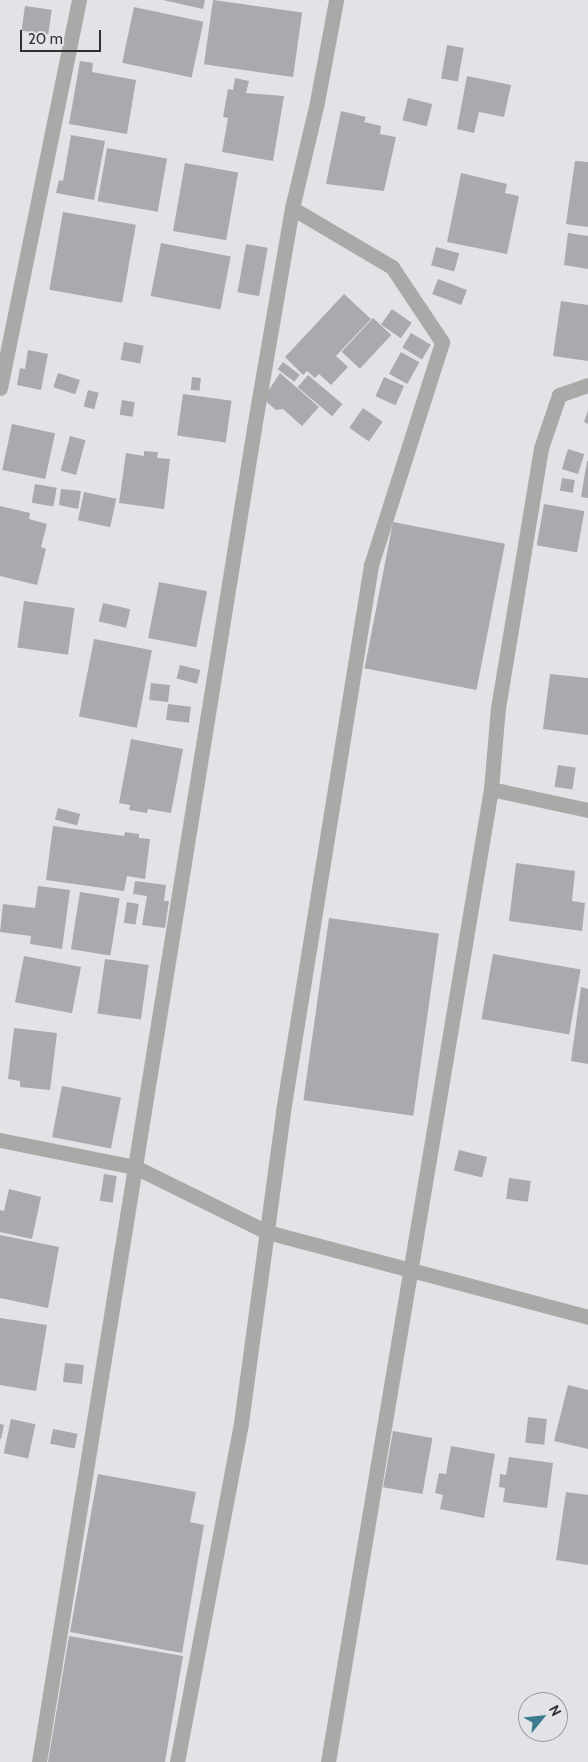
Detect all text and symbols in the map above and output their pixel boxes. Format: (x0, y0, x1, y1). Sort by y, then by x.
scale bar (22, 20, 104, 52)
text: 20 m (28, 30, 63, 48)
north arrow (518, 1692, 568, 1742)
text: N (545, 1702, 566, 1719)

